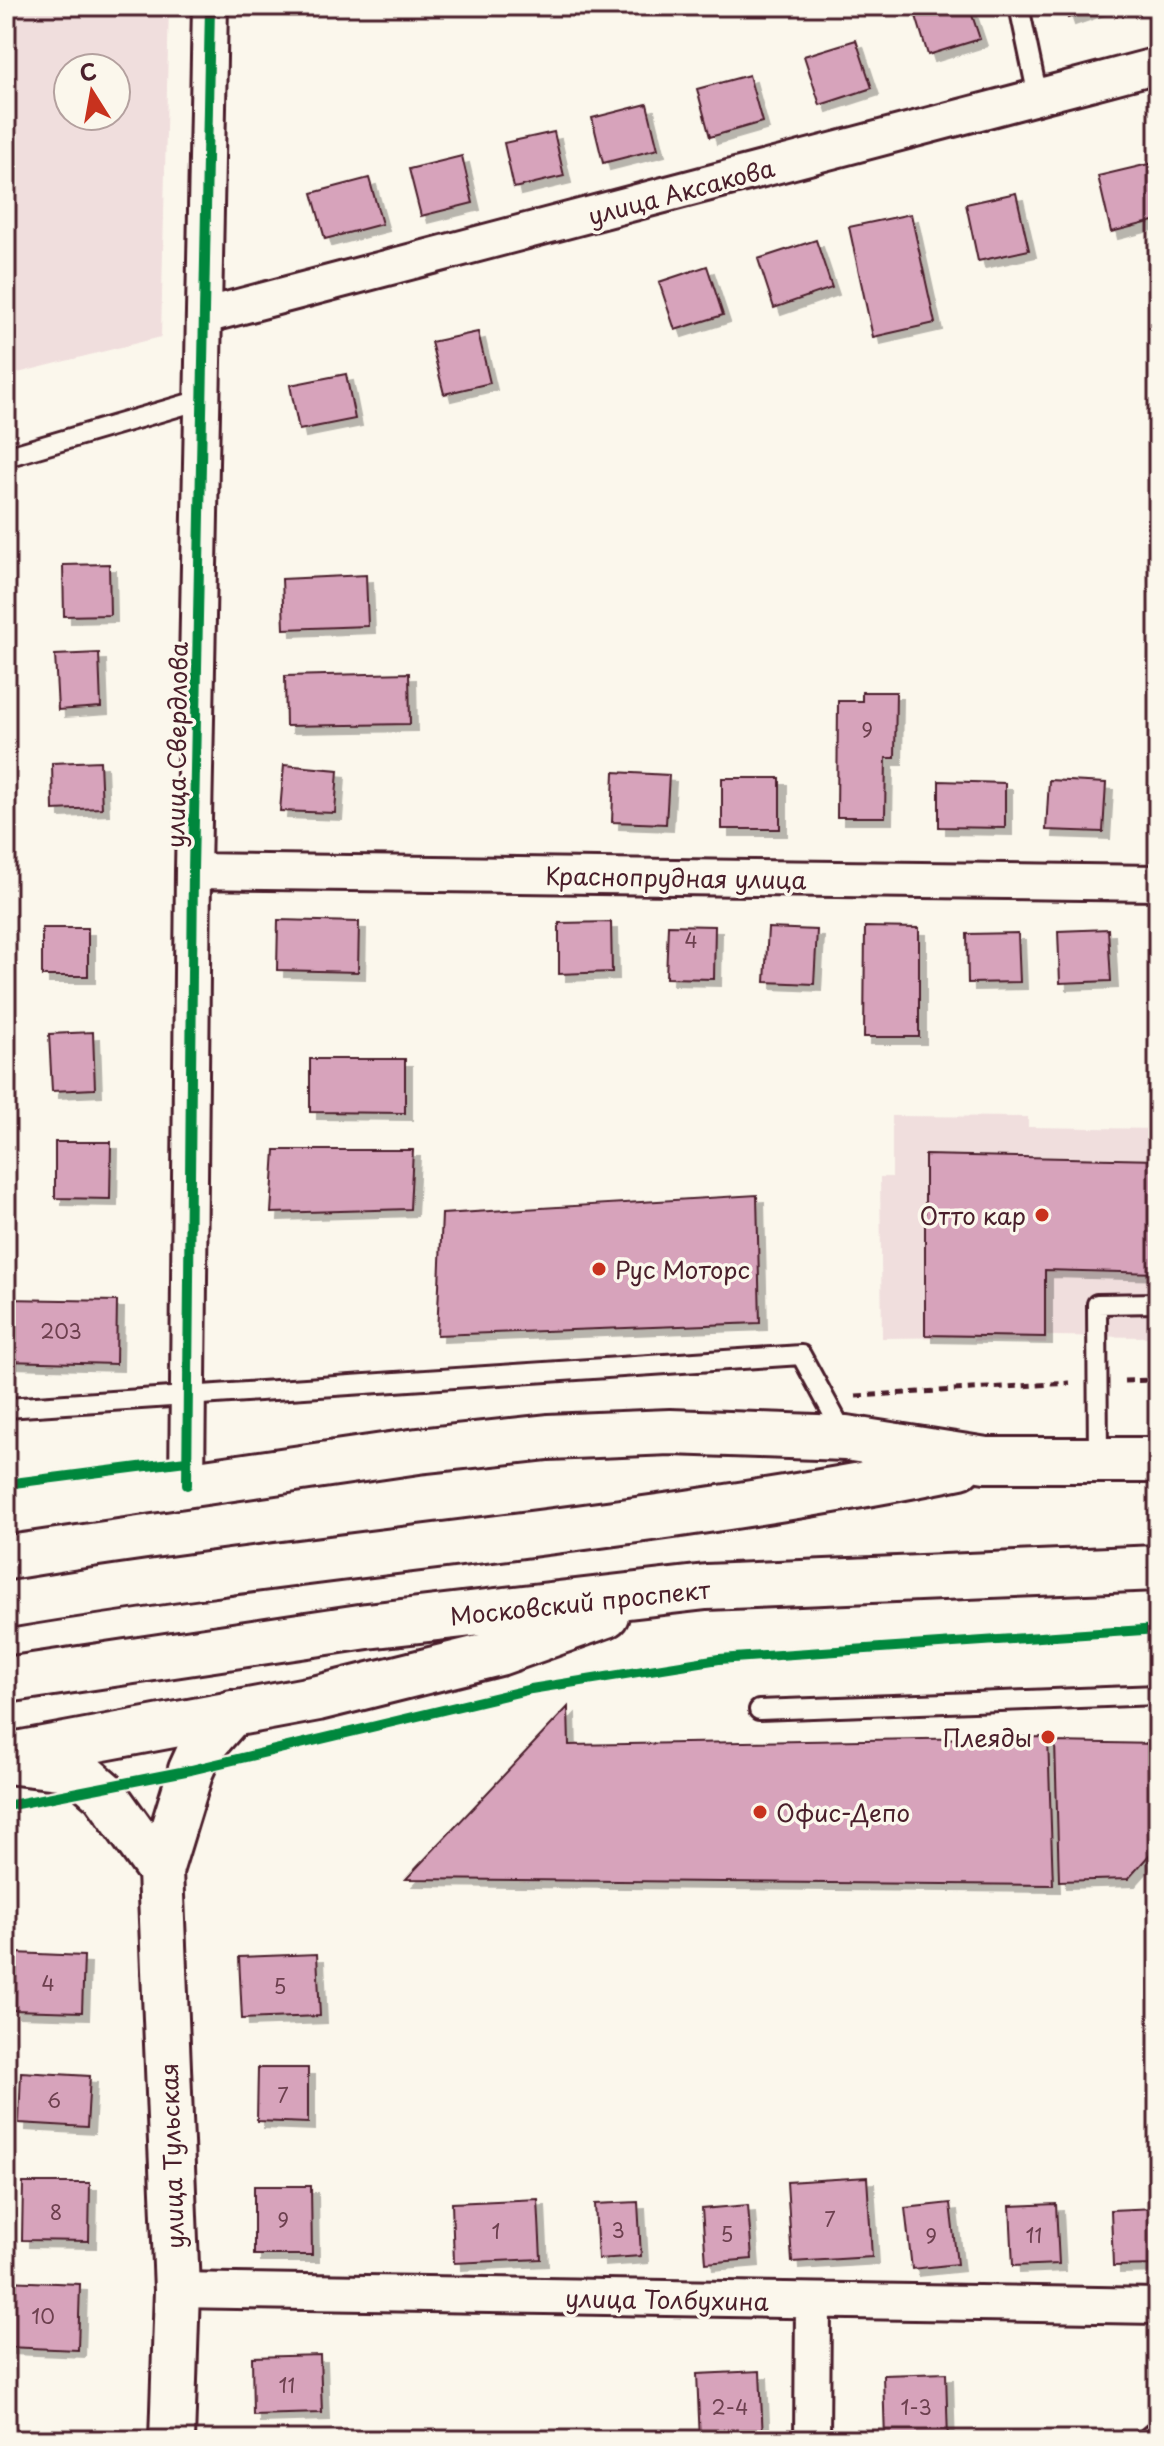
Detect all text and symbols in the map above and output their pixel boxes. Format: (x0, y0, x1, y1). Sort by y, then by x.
north arrow (52, 52, 132, 132)
text: С (77, 53, 99, 89)
street label: улица Аксакова (584, 149, 778, 233)
street label: улица Свердлова (156, 642, 196, 848)
house number: 9 (861, 715, 873, 745)
street label: Краснопрудная улица (545, 857, 807, 897)
house number: 4 (684, 925, 698, 955)
place label: Отто кар (920, 1197, 1026, 1233)
marker: Отто кар (1033, 1206, 1051, 1224)
place label: Рус Моторс (615, 1251, 750, 1287)
marker: Рус Моторс (590, 1260, 608, 1278)
house number: 203 (40, 1316, 82, 1346)
street label: Московский проспект (448, 1570, 712, 1634)
place label: Плеяды (943, 1719, 1032, 1755)
marker: Плеяды (1039, 1728, 1057, 1746)
place label: Офис-Депо (776, 1794, 910, 1830)
marker: Офис-Депо (751, 1803, 769, 1821)
house number: 4 (41, 1968, 55, 1998)
house number: 5 (274, 1971, 286, 2001)
street label: улица Тульская (150, 2062, 192, 2250)
house number: 7 (277, 2080, 289, 2110)
house number: 6 (47, 2085, 61, 2115)
house number: 8 (50, 2197, 62, 2227)
house number: 7 (824, 2204, 836, 2234)
house number: 9 (277, 2205, 289, 2235)
house number: 3 (611, 2215, 625, 2245)
house number: 1 (492, 2216, 500, 2246)
house number: 5 (721, 2219, 733, 2249)
house number: 11 (1026, 2220, 1042, 2250)
house number: 9 (925, 2221, 937, 2251)
street label: улица Толбухина (565, 2279, 769, 2319)
house number: 10 (31, 2301, 55, 2331)
house number: 11 (279, 2370, 295, 2400)
house number: 2-4 (711, 2392, 749, 2422)
house number: 1-3 (900, 2392, 932, 2422)

